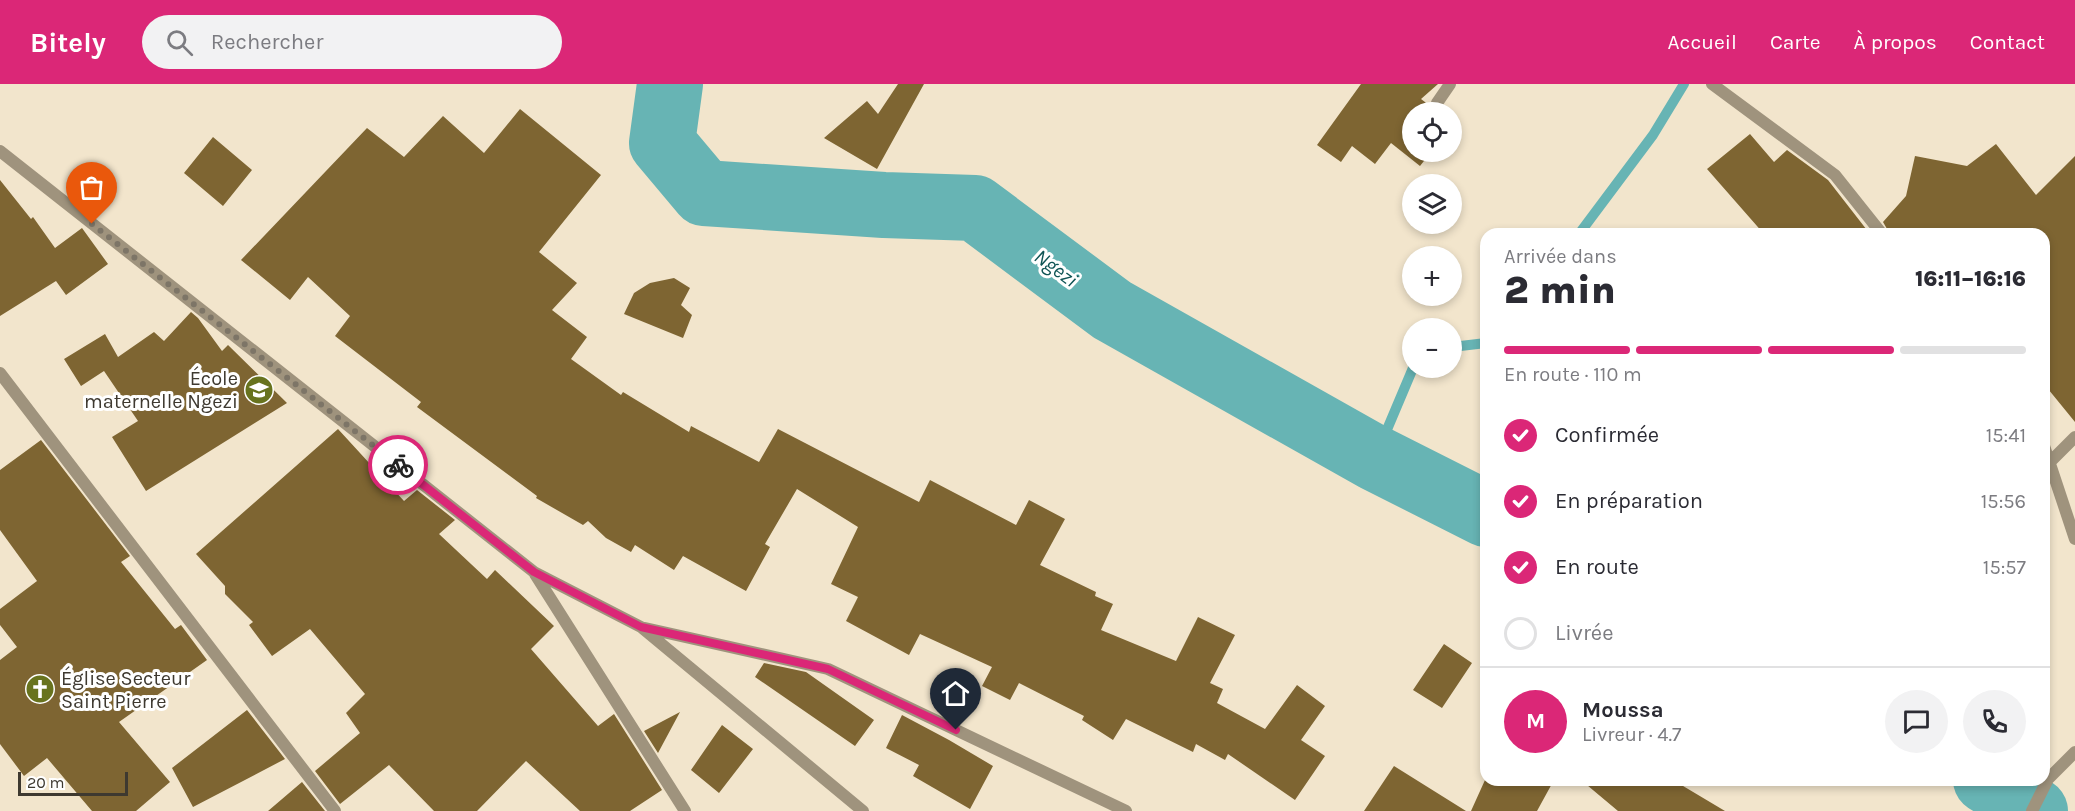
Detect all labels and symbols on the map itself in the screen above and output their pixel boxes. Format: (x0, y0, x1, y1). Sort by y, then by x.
pin (66, 162, 117, 224)
water label: Ngezi (1030, 244, 1083, 292)
place label: École maternelle Ngezi (84, 366, 238, 413)
school or university icon: École maternelle Ngezi (243, 374, 275, 406)
courier (368, 435, 428, 495)
place label: Église Secteur Saint Pierre (61, 666, 191, 713)
pin (930, 668, 981, 730)
church icon: Église Secteur Saint Pierre (24, 673, 56, 705)
scale bar (18, 769, 128, 796)

